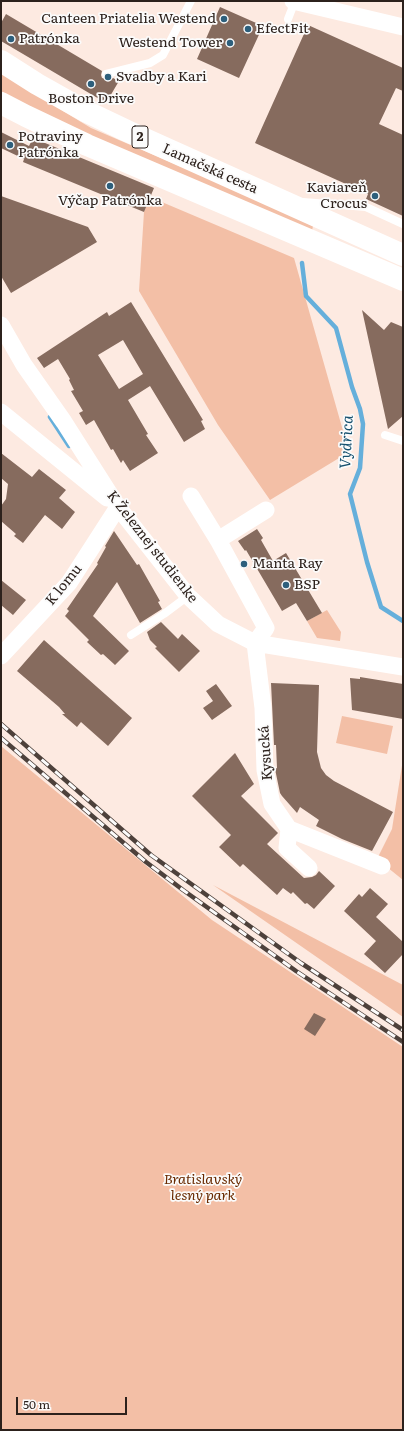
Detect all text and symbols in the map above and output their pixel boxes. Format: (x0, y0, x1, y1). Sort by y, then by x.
place label: Canteen Priatelia Westend (41, 11, 216, 27)
marker: Canteen Priatelia Westend (219, 14, 229, 24)
place label: EfectFit (256, 21, 309, 37)
marker: EfectFit (243, 24, 253, 34)
place label: Patrónka (19, 31, 80, 47)
marker: Patrónka (6, 34, 16, 44)
place label: Westend Tower (118, 35, 222, 51)
marker: Westend Tower (225, 38, 235, 48)
place label: Svadby a Kari (116, 69, 207, 85)
marker: Svadby a Kari (103, 72, 113, 82)
marker: Boston Drive (86, 79, 96, 89)
place label: Boston Drive (48, 91, 134, 107)
road number: 2 (132, 126, 148, 148)
place label: Potraviny Patrónka (18, 129, 83, 162)
marker: Potraviny Patrónka (5, 140, 15, 150)
street label: Lamačská cesta (160, 140, 260, 198)
place label: Kaviareň Crocus (306, 180, 367, 212)
marker: Výčap Patrónka (105, 181, 115, 191)
marker: Kaviareň Crocus (370, 191, 380, 201)
place label: Výčap Patrónka (58, 193, 162, 209)
water label: Vydrica (337, 415, 357, 469)
street label: K Železnej studienke (103, 488, 201, 606)
place label: Manta Ray (252, 556, 323, 572)
marker: Manta Ray (239, 559, 249, 569)
street label: K lomu (42, 561, 86, 609)
place label: BSP (294, 577, 320, 593)
marker: BSP (281, 580, 291, 590)
street label: Kysucká (256, 725, 276, 781)
park label: Bratislavský lesný park (164, 1172, 242, 1204)
scale bar (18, 1389, 129, 1415)
text: 50 m (23, 1395, 50, 1413)

